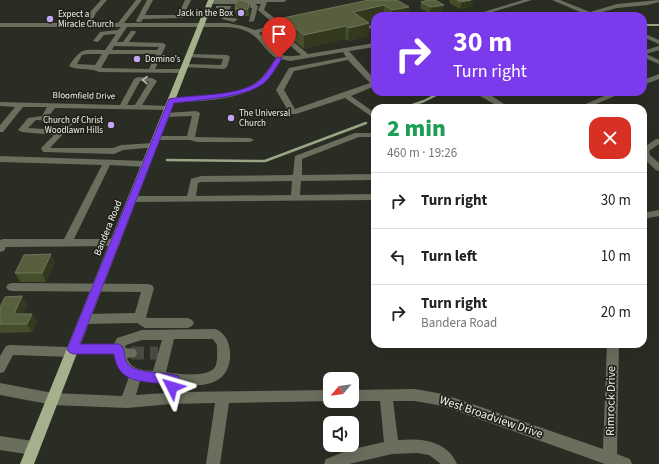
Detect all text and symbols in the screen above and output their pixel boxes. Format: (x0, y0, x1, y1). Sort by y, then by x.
place label: Jack in the Box (177, 7, 233, 20)
place label: Expect a Miracle Church (58, 8, 114, 31)
marker: Jack in the Box (236, 8, 246, 18)
marker: Expect a Miracle Church (45, 14, 55, 24)
pin (262, 17, 296, 58)
text: 30 m (453, 22, 512, 62)
icon: arrive (268, 23, 290, 45)
icon: right (387, 28, 439, 80)
place label: Domino's (145, 53, 181, 66)
marker: Domino's (132, 54, 142, 64)
text: Turn right (453, 59, 527, 84)
one-way arrow (142, 75, 148, 84)
street label: Bloomfield Drive (53, 89, 116, 103)
place label: The Universal Church (239, 107, 290, 130)
text: 2 min (387, 111, 446, 146)
marker: The Universal Church (226, 113, 236, 123)
place label: Church of Christ Woodlawn Hills (43, 114, 103, 137)
button: close (589, 117, 631, 159)
marker: Church of Christ Woodlawn Hills (106, 120, 116, 130)
text: 460 m · 19:26 (387, 144, 457, 162)
icon: right (387, 190, 409, 212)
text: Turn right (421, 190, 487, 211)
text: 30 m (601, 190, 631, 211)
street label: Bandera Road (91, 198, 125, 258)
icon: left (387, 246, 409, 268)
text: Turn left (421, 246, 477, 267)
text: 10 m (601, 246, 631, 267)
text: Turn right (421, 293, 487, 314)
icon: right (387, 302, 409, 324)
text: 20 m (601, 302, 631, 323)
text: Bandera Road (421, 314, 497, 332)
position arrow (151, 366, 193, 408)
street label: Rimrock Drive (602, 366, 620, 436)
north arrow (323, 372, 359, 408)
map controls (323, 372, 359, 452)
street label: West Broadview Drive (437, 391, 545, 443)
button: sound (323, 416, 359, 452)

